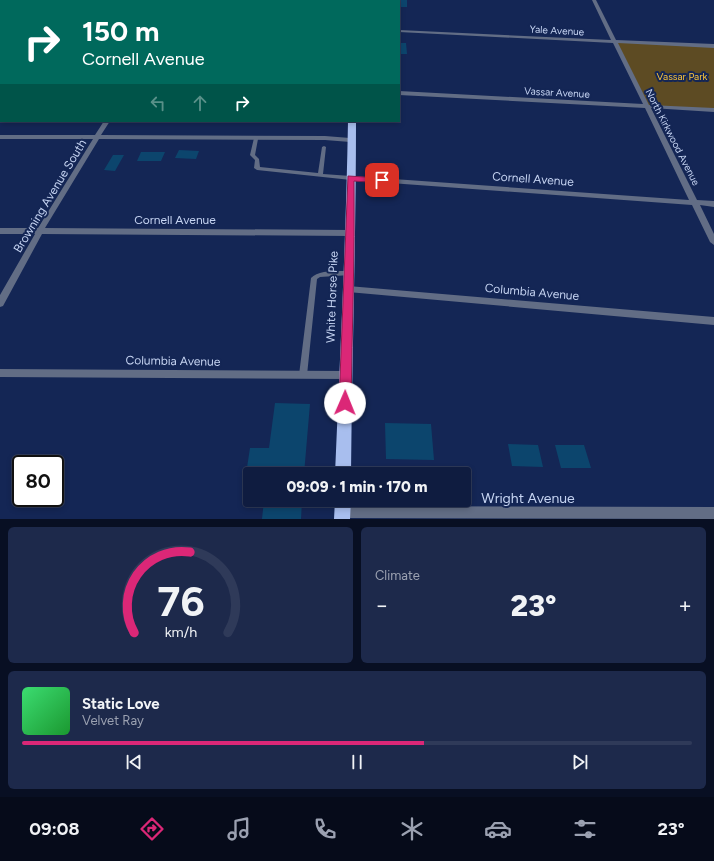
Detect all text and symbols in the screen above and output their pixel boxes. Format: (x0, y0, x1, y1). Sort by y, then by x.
text: 150 m (82, 14, 159, 48)
icon: right (16, 16, 68, 68)
street label: Yale Avenue (529, 23, 585, 38)
text: Cornell Avenue (82, 48, 205, 70)
park label: Vassar Park (657, 70, 708, 83)
street label: Vassar Avenue (524, 84, 591, 101)
street label: North Kirkwood Avenue (643, 87, 703, 188)
icon: left (147, 92, 169, 114)
icon: ahead (189, 92, 211, 114)
icon: right (231, 92, 253, 114)
street label: Browning Avenue South (11, 137, 90, 255)
pin (365, 163, 399, 197)
icon: arrive (371, 169, 393, 191)
street label: Cornell Avenue (492, 169, 575, 189)
street label: Cornell Avenue (134, 213, 216, 227)
street label: White Horse Pike (323, 250, 341, 343)
street label: Columbia Avenue (484, 281, 580, 303)
street label: Columbia Avenue (126, 353, 221, 369)
position arrow (324, 382, 366, 424)
speed limit sign: 80 (12, 455, 64, 507)
text: 09:09 · 1 min · 170 m (286, 478, 428, 496)
street label: Wright Avenue (481, 490, 575, 507)
text: Climate (375, 568, 420, 583)
text: 76 (157, 576, 204, 626)
text: 23° (511, 587, 556, 624)
text: − (375, 592, 389, 619)
text: + (678, 592, 692, 619)
text: km/h (164, 623, 197, 641)
text: Static Love (82, 695, 160, 713)
text: Velvet Ray (82, 713, 144, 728)
icon: previous (123, 751, 145, 773)
icon: pause (346, 751, 368, 773)
icon: next (569, 751, 591, 773)
icon: directions (138, 815, 166, 843)
icon: music (225, 815, 253, 843)
icon: phone (311, 815, 339, 843)
icon: climate (398, 815, 426, 843)
icon: car (484, 815, 512, 843)
icon: filters (571, 815, 599, 843)
text: 09:08 (29, 818, 79, 840)
text: 23° (657, 818, 685, 840)

